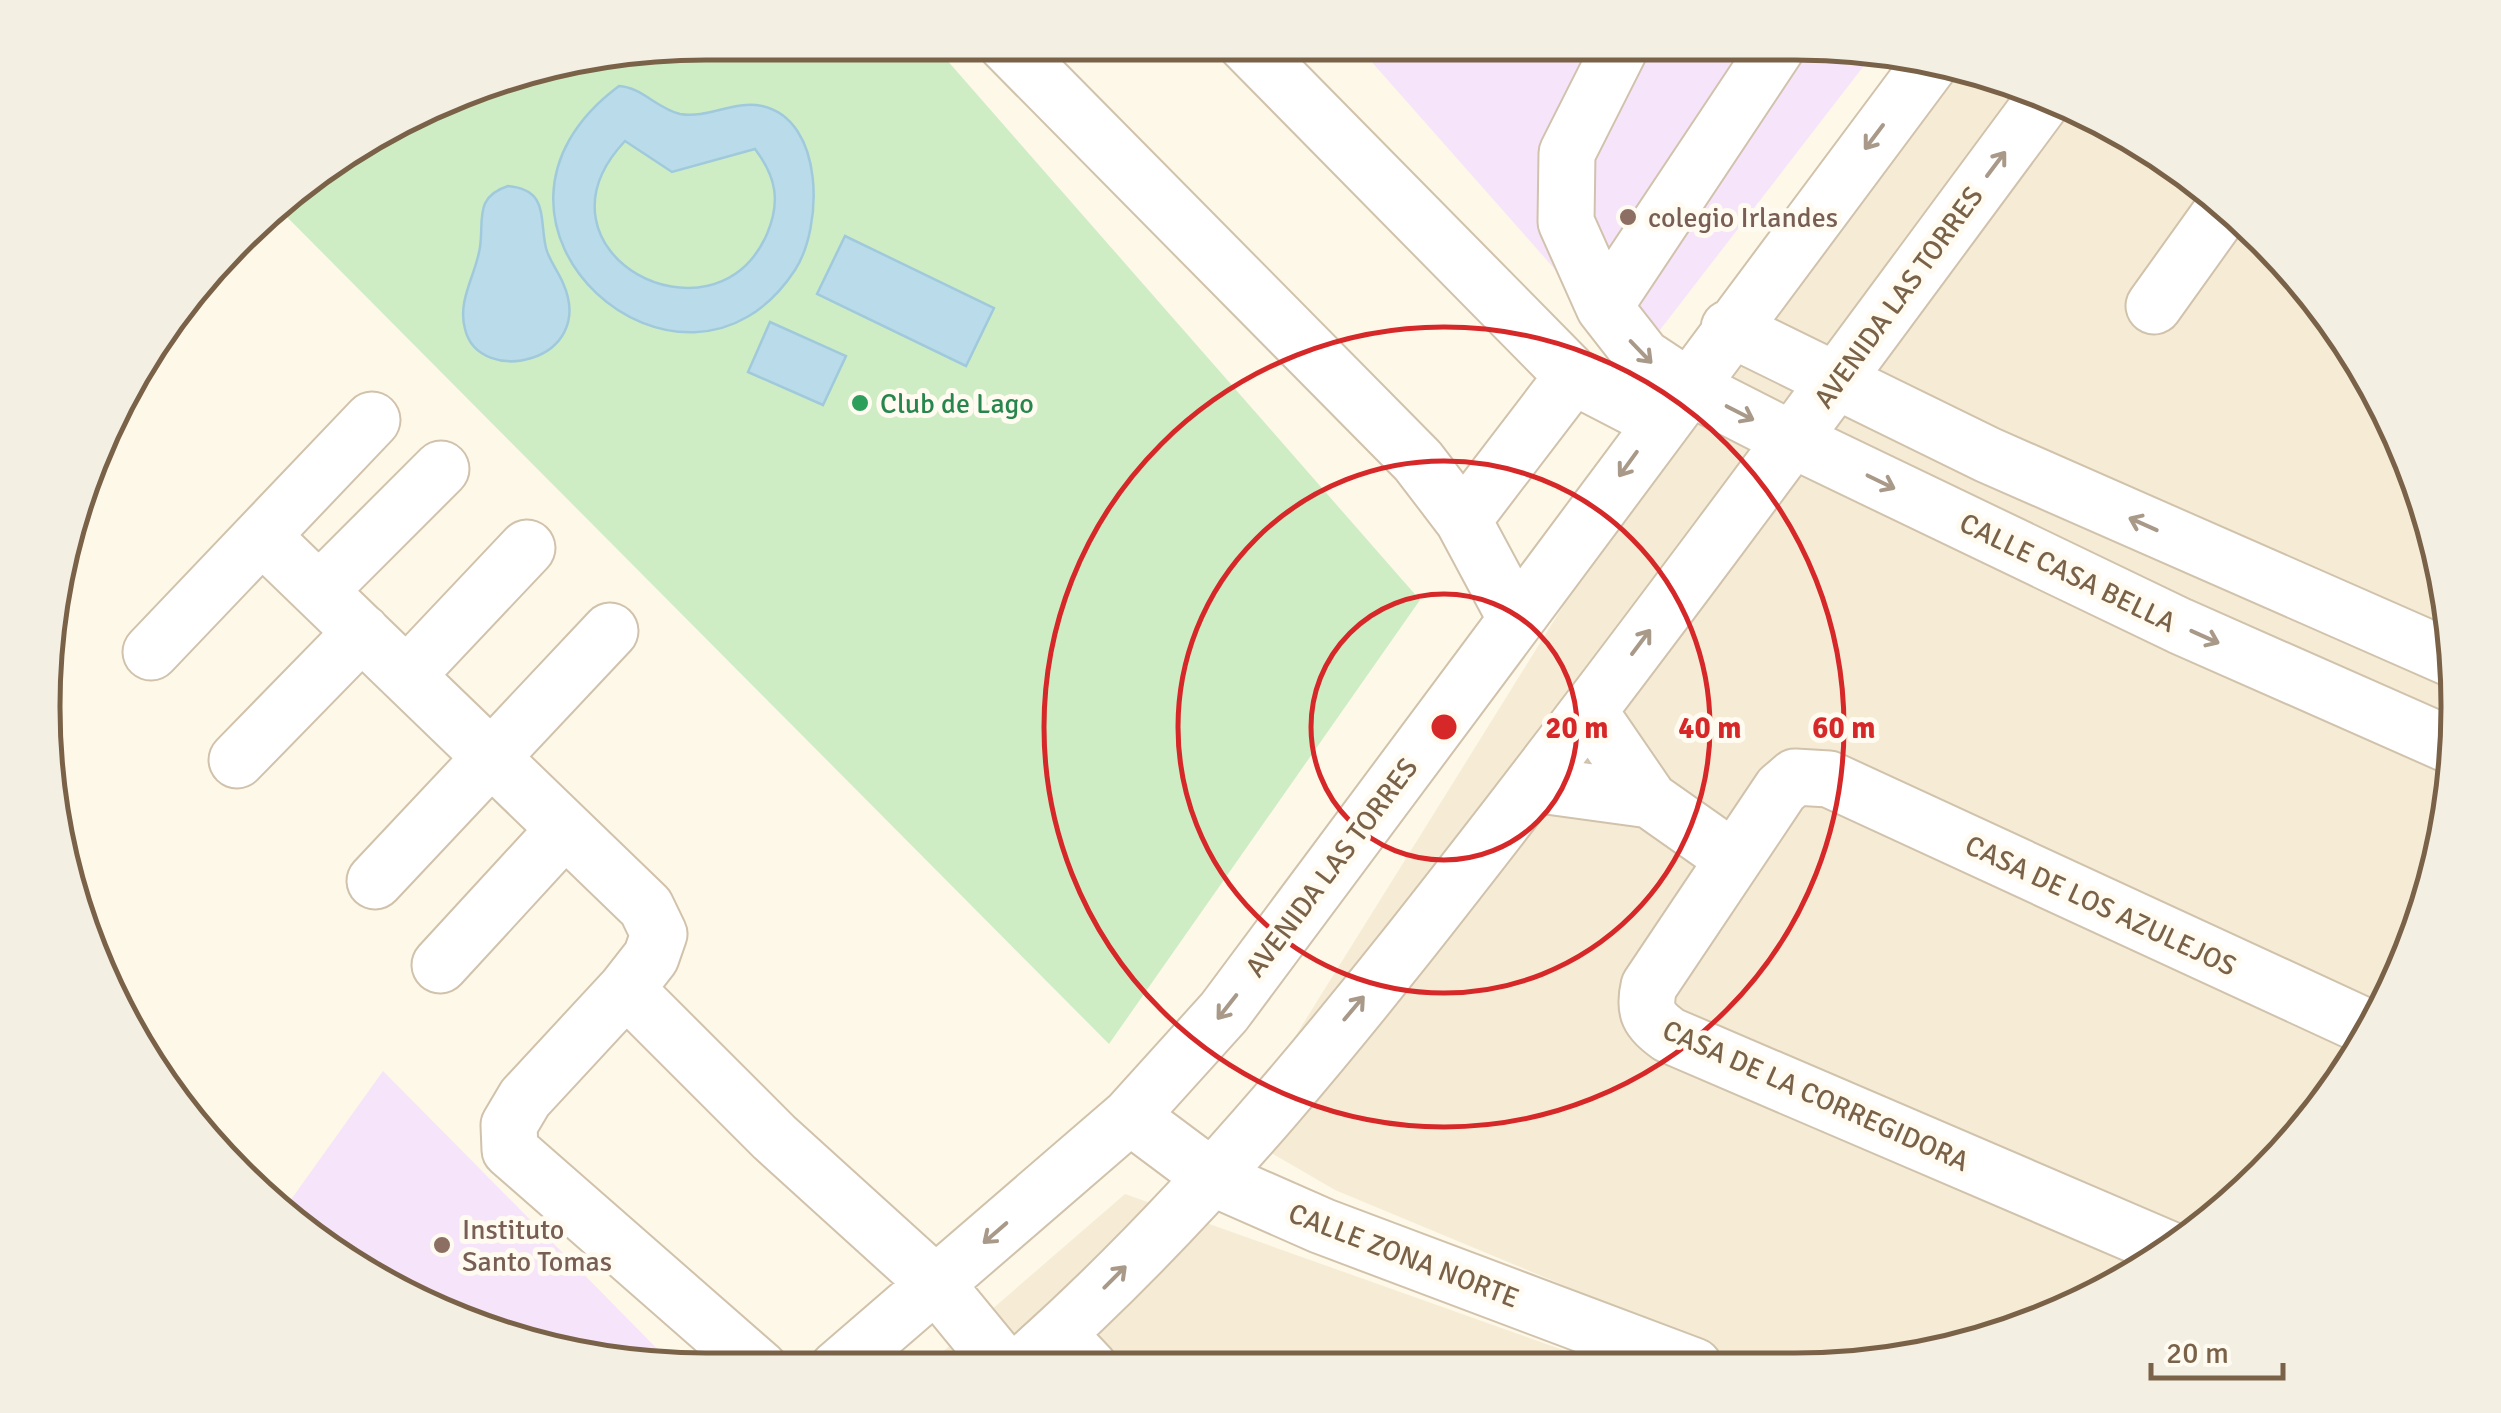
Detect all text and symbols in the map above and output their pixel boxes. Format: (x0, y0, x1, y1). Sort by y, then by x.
one-way arrow (1863, 123, 1884, 150)
one-way arrow (1985, 151, 2006, 179)
street label: AVENIDA LAS TORRES (1807, 180, 1991, 415)
place label: colegio Irlandes (1648, 201, 1838, 235)
marker: colegio Irlandes (1617, 206, 1639, 228)
one-way arrow (1629, 339, 1653, 363)
place label: Club de Lago (880, 387, 1034, 421)
marker: Club de Lago (849, 392, 871, 414)
one-way arrow (1724, 404, 1754, 423)
one-way arrow (1618, 450, 1639, 477)
one-way arrow (1865, 473, 1895, 492)
street label: CALLE CASA BELLA (1954, 506, 2181, 640)
one-way arrow (2128, 514, 2159, 532)
one-way arrow (1630, 629, 1651, 656)
one-way arrow (2189, 629, 2220, 647)
centre of rings (1426, 709, 1462, 745)
text: 20 m (1545, 710, 1609, 747)
text: 40 m (1678, 710, 1742, 747)
text: 60 m (1812, 710, 1876, 747)
street label: AVENIDA LAS TORRES (1238, 751, 1425, 984)
street label: CASA DE LOS AZULEJOS (1960, 828, 2241, 984)
one-way arrow (1217, 993, 1238, 1020)
one-way arrow (1343, 996, 1365, 1022)
street label: CASA DE LA CORREGIDORA (1657, 1013, 1974, 1179)
street label: CALLE ZONA NORTE (1284, 1196, 1524, 1316)
place label: Instituto Santo Tomas (462, 1213, 612, 1279)
one-way arrow (982, 1222, 1008, 1244)
marker: Instituto Santo Tomas (431, 1234, 453, 1256)
one-way arrow (1103, 1265, 1127, 1289)
scale bar (2151, 1318, 2284, 1380)
text: 20 m (2166, 1335, 2229, 1372)

